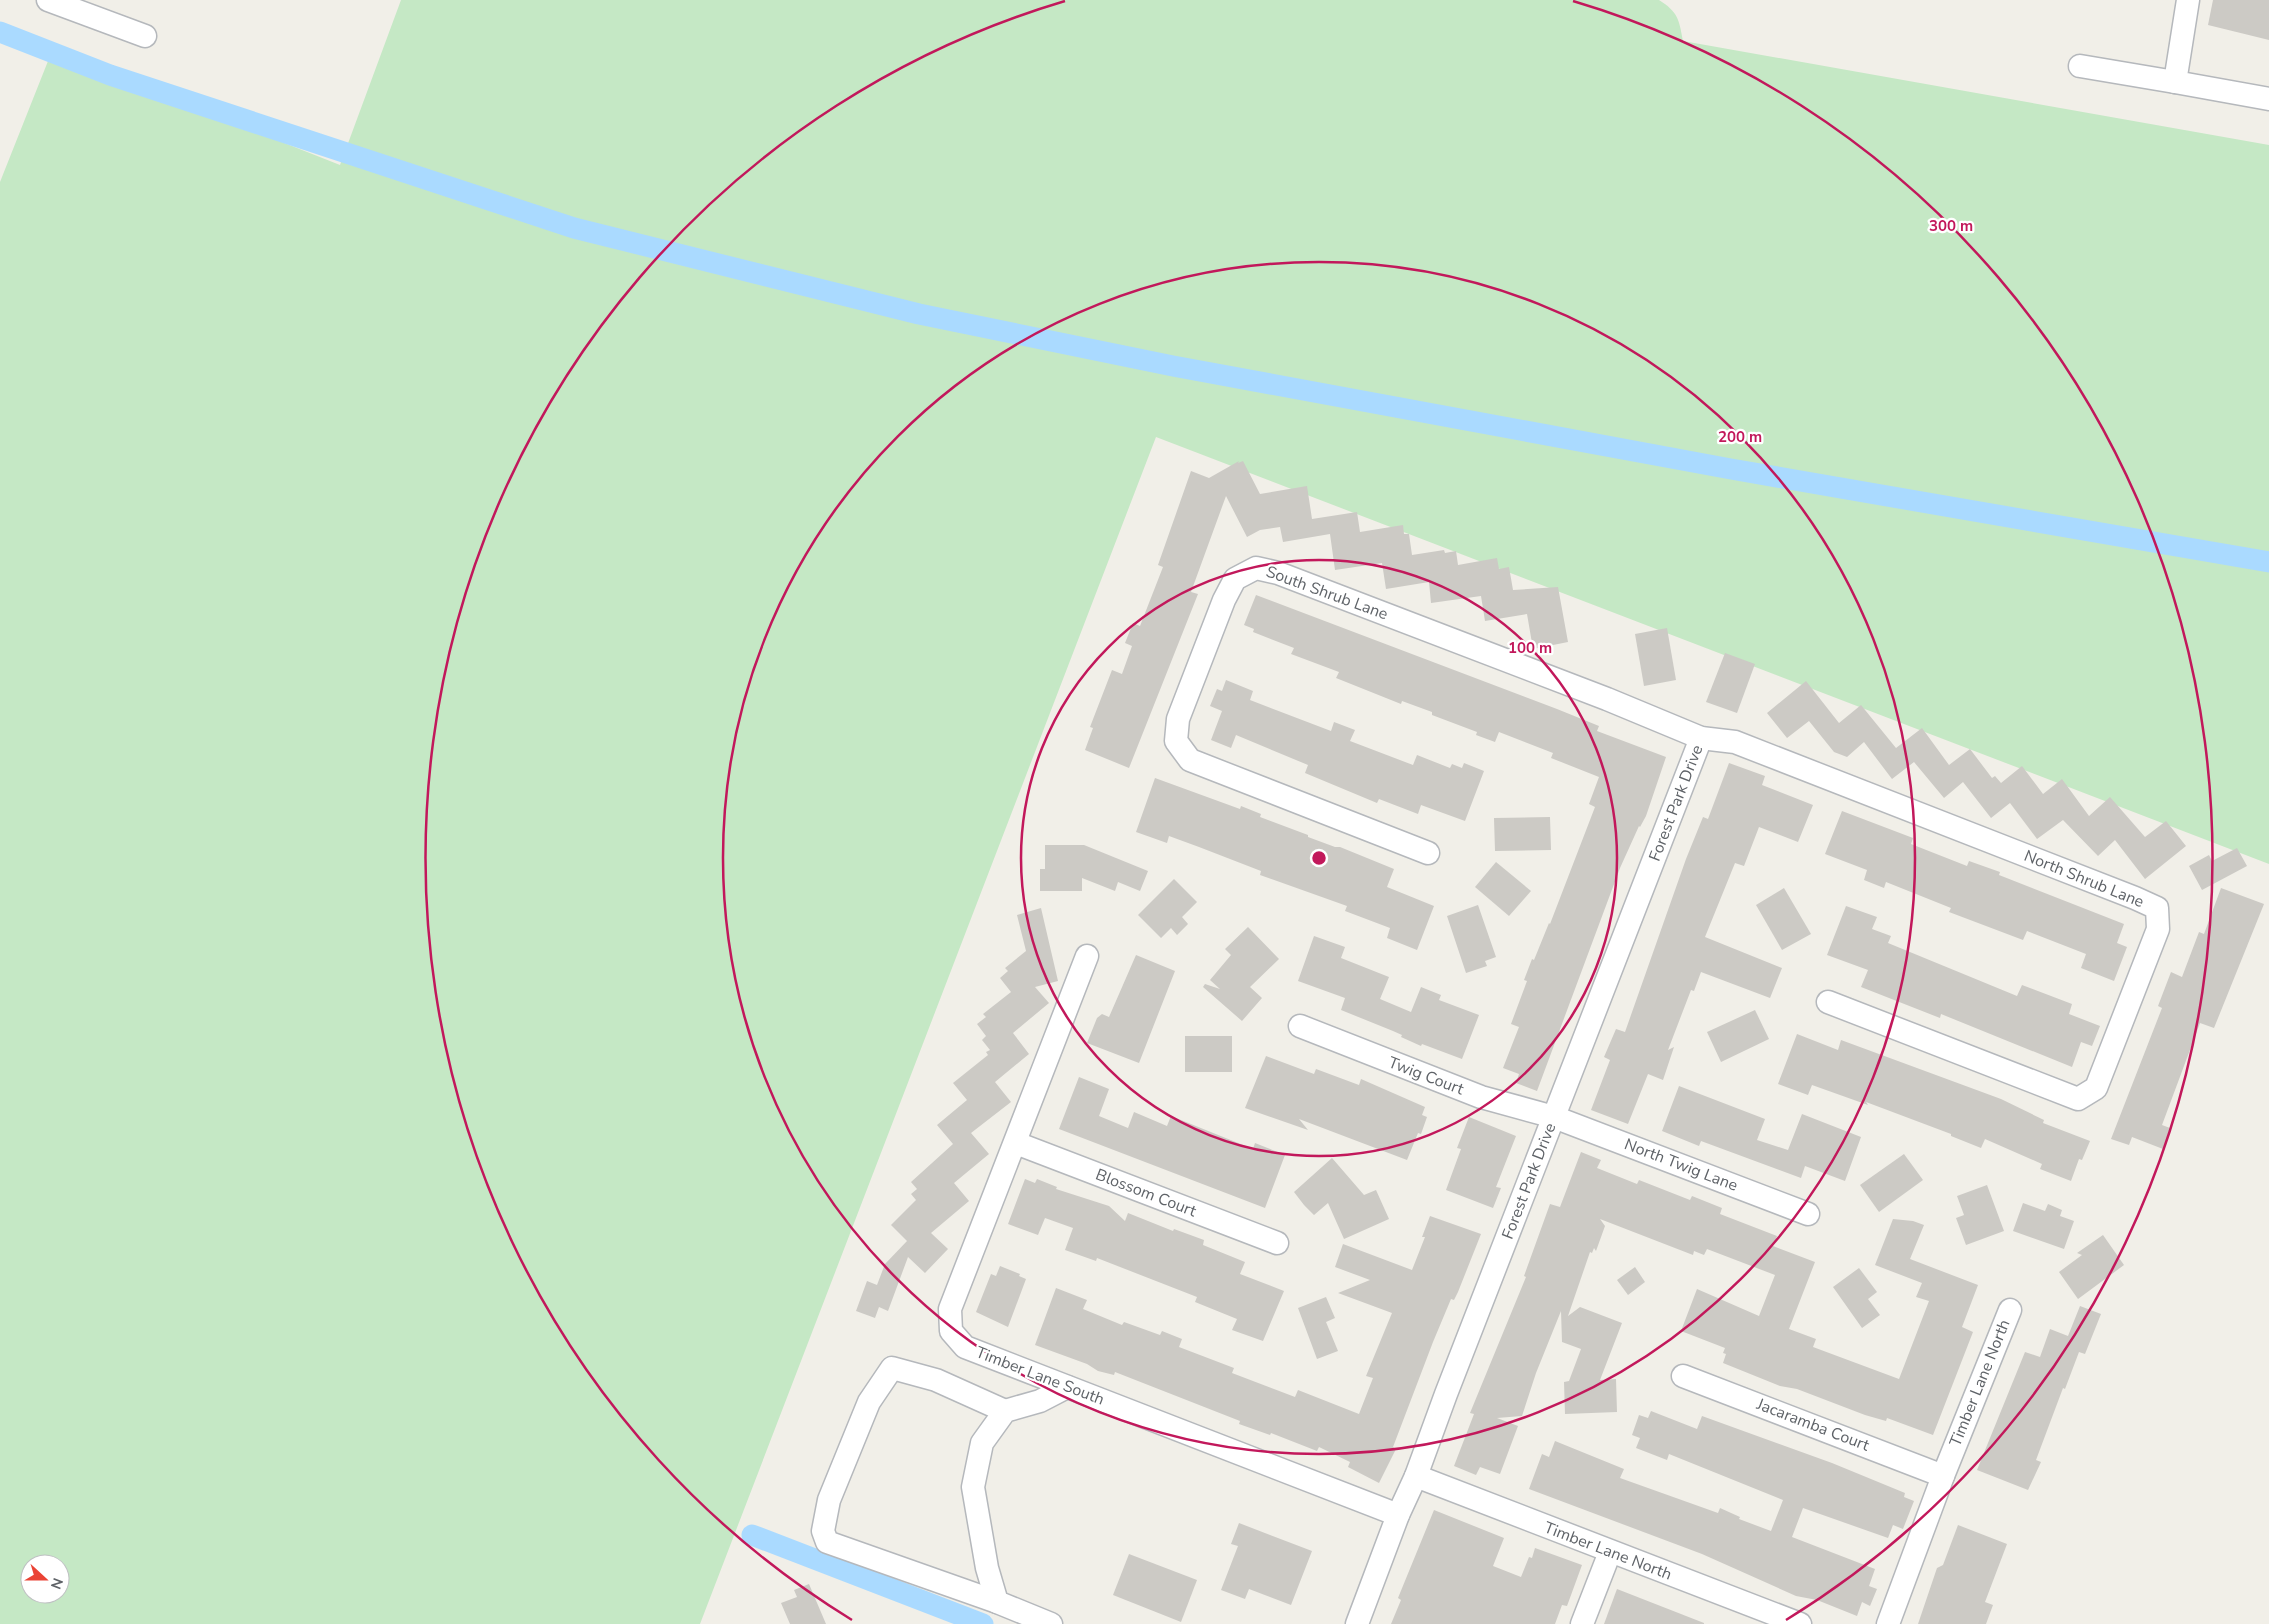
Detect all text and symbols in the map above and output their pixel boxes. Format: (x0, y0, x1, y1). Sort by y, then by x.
text: 300 m (1929, 216, 1973, 236)
text: 200 m (1718, 427, 1762, 447)
street label: South Shrub Lane (1263, 561, 1391, 625)
text: 100 m (1508, 638, 1552, 658)
street label: Forest Park Drive (1644, 742, 1708, 864)
street label: North Shrub Lane (2021, 845, 2147, 913)
centre of rings (1310, 849, 1328, 867)
street label: Twig Court (1385, 1052, 1467, 1101)
street label: Forest Park Drive (1497, 1120, 1561, 1242)
street label: North Twig Lane (1621, 1133, 1741, 1197)
street label: Blossom Court (1092, 1164, 1200, 1222)
street label: Timber Lane North (1944, 1316, 2016, 1450)
street label: Timber Lane South (973, 1341, 1107, 1411)
street label: Jacaramba Court (1753, 1393, 1873, 1457)
street label: Timber Lane North (1541, 1517, 1675, 1585)
north arrow (20, 1554, 70, 1604)
text: N (46, 1575, 67, 1592)

